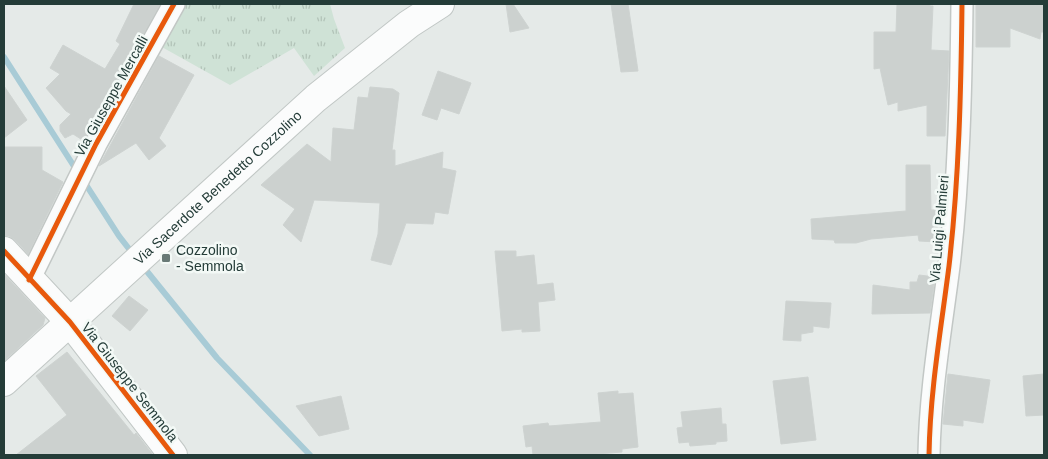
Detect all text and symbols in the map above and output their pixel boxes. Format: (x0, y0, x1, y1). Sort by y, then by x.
street label: Via Giuseppe Mercalli (71, 33, 151, 159)
street label: Via Sacerdote Benedetto Cozzolino (131, 107, 305, 268)
street label: Via Luigi Palmieri (926, 175, 952, 283)
place label: Cozzolino - Semmola (176, 242, 244, 274)
marker: Cozzolino - Semmola (160, 252, 172, 264)
street label: Via Giuseppe Semmola (78, 319, 182, 445)

